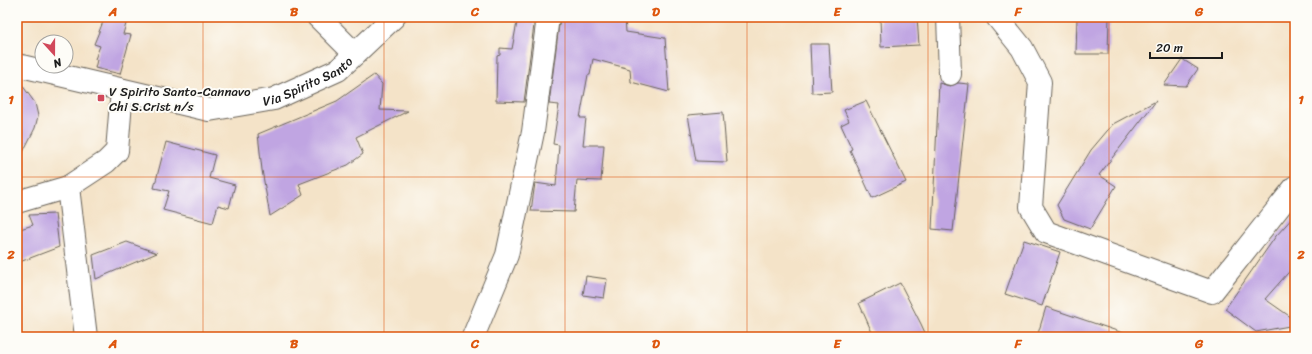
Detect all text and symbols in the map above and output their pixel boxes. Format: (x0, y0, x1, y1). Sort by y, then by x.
text: A (108, 0, 117, 23)
text: B (290, 0, 299, 23)
text: C (470, 0, 480, 23)
text: D (652, 0, 660, 23)
text: E (833, 0, 842, 23)
text: F (1013, 0, 1022, 23)
text: G (1194, 0, 1204, 23)
north arrow (34, 34, 74, 74)
scale bar (1150, 34, 1222, 60)
text: 20 m (1156, 37, 1183, 59)
street label: Via Spirito Santo (261, 50, 359, 113)
text: N (50, 52, 65, 73)
place label: V Spirito Santo-Cannavo Chi S.Crist n/s (109, 80, 251, 118)
text: 1 (8, 88, 14, 111)
text: 1 (1298, 88, 1304, 111)
marker: V Spirito Santo-Cannavo Chi S.Crist n/s (96, 93, 106, 103)
text: 2 (6, 243, 15, 266)
text: 2 (1296, 243, 1305, 266)
text: A (108, 332, 117, 354)
text: B (290, 332, 299, 354)
text: C (470, 332, 480, 354)
text: D (652, 332, 660, 354)
text: E (833, 332, 842, 354)
text: F (1013, 332, 1022, 354)
text: G (1194, 332, 1204, 354)

